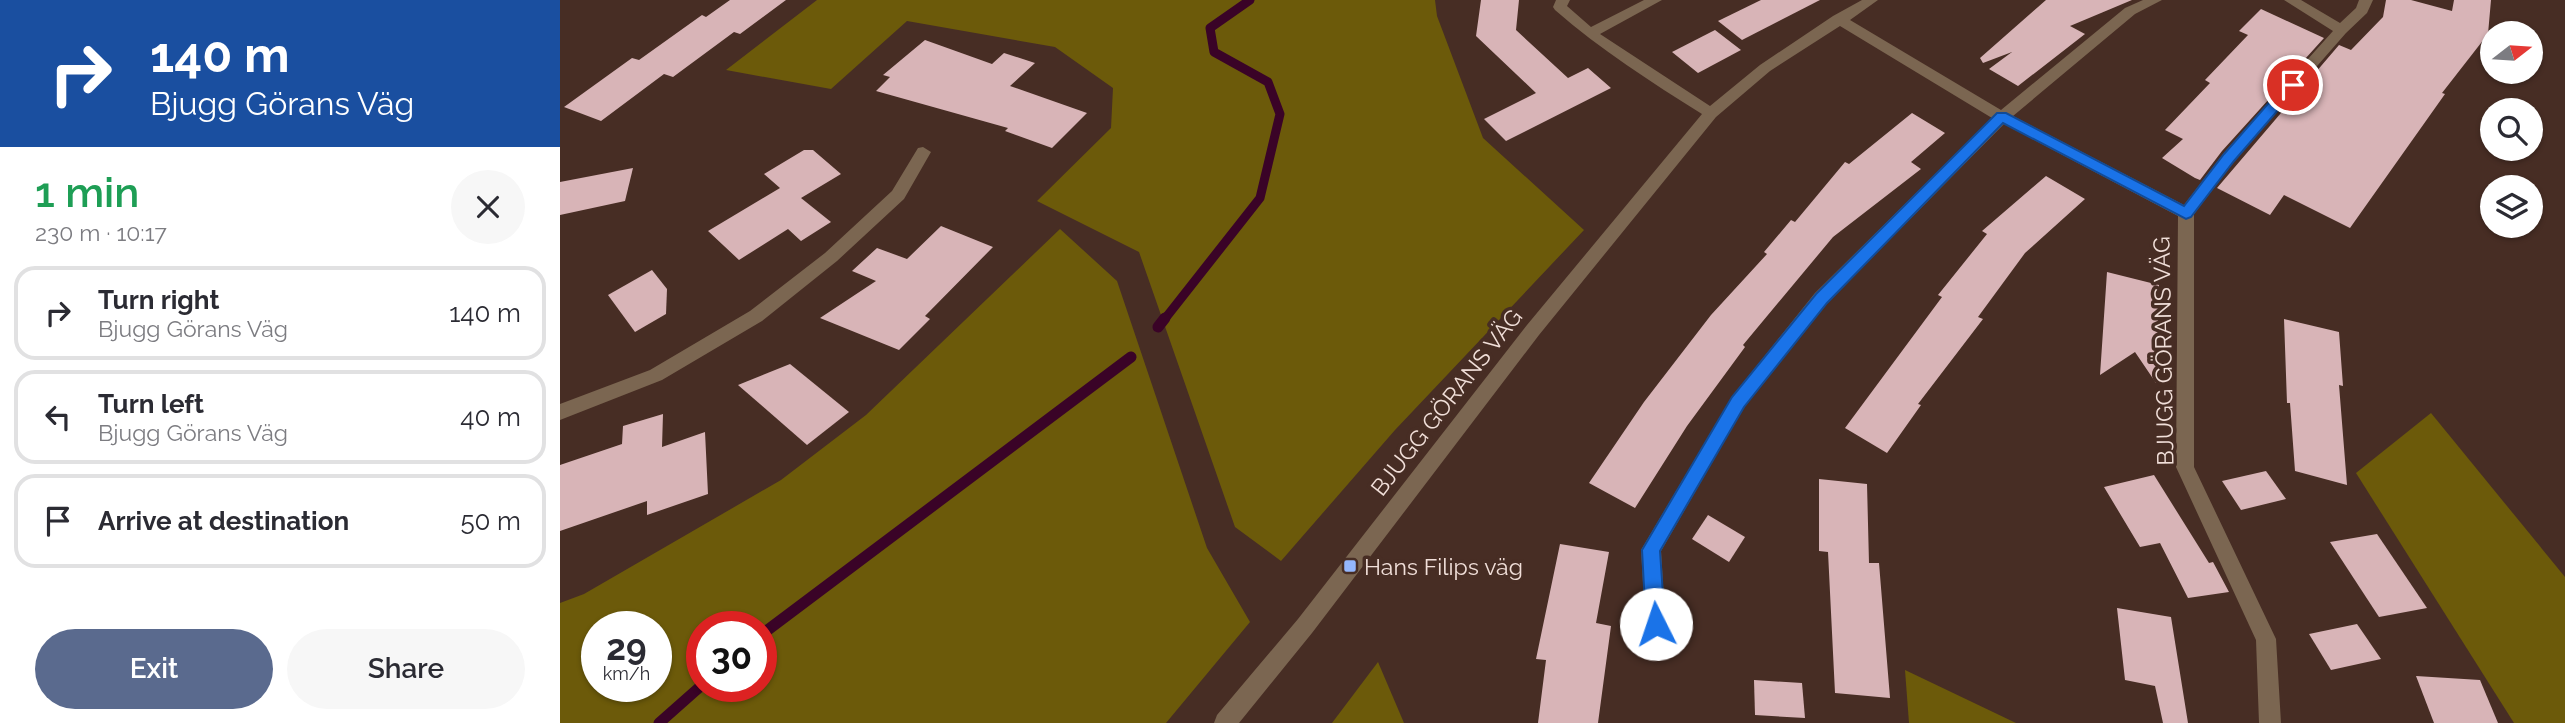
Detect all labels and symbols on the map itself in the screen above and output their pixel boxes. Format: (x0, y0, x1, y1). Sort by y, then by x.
north arrow (2480, 21, 2543, 84)
pin (2263, 55, 2323, 115)
street label: BJUGG GÖRANS VÄG (2148, 236, 2178, 466)
street label: BJUGG GÖRANS VÄG (1365, 303, 1527, 501)
place label: Hans Filips väg (1364, 553, 1523, 580)
marker: Hans Filips väg (1342, 558, 1358, 574)
position arrow (1619, 587, 1693, 661)
speed limit sign: 30 (686, 611, 777, 702)

